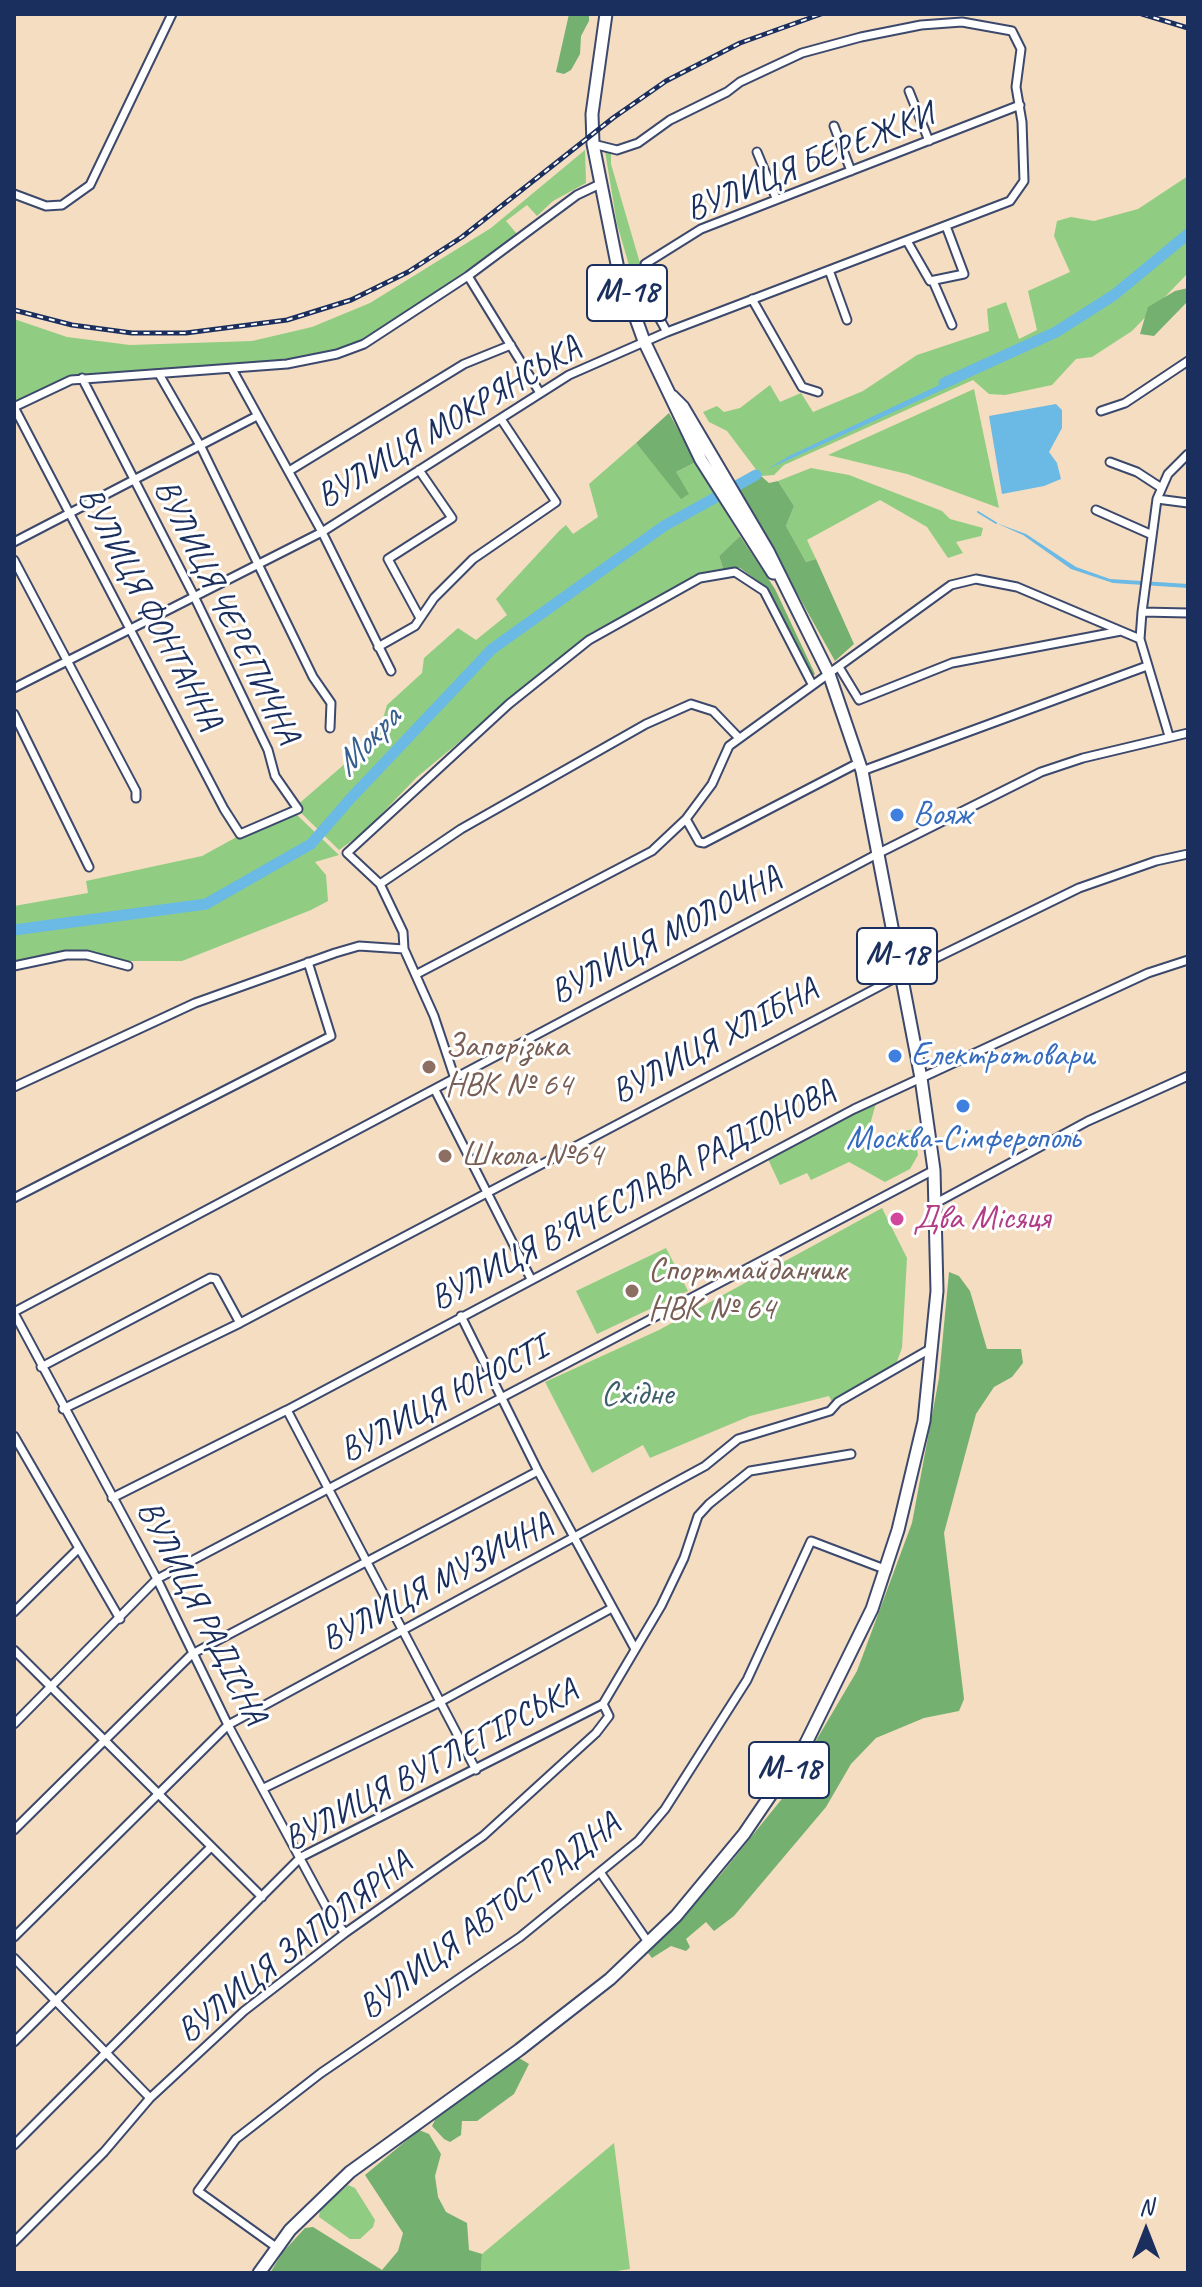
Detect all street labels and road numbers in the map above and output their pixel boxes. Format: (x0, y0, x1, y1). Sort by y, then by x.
street label: ВУЛИЦЯ БЕРЕЖКИ (680, 95, 940, 231)
road number: М-18 (587, 265, 667, 321)
street label: ВУЛИЦЯ МОКРЯНСЬКА (310, 328, 588, 518)
street label: ВУЛИЦЯ ЧЕРЕПИЧНА (144, 473, 308, 751)
street label: ВУЛИЦЯ ФОНТАННА (68, 480, 230, 738)
street label: ВУЛИЦЯ МОЛОЧНА (544, 858, 788, 1014)
road number: М-18 (857, 928, 937, 984)
street label: ВУЛИЦЯ ХЛІБНА (605, 971, 825, 1113)
street label: ВУЛИЦЯ В'ЯЧЕСЛАВА РАДІОНОВА (424, 1072, 842, 1320)
street label: ВУЛИЦЯ ЮНОСТІ (333, 1328, 555, 1472)
street label: ВУЛИЦЯ РАДІСНА (127, 1494, 275, 1732)
street label: ВУЛИЦЯ МУЗИЧНА (314, 1505, 560, 1661)
street label: ВУЛИЦЯ ВУГЛЕГІРСЬКА (277, 1671, 585, 1861)
road number: М-18 (749, 1742, 829, 1798)
street label: ВУЛИЦЯ АВТОСТРАДНА (351, 1805, 629, 2029)
street label: ВУЛИЦЯ ЗАПОЛЯРНА (169, 1844, 421, 2052)

